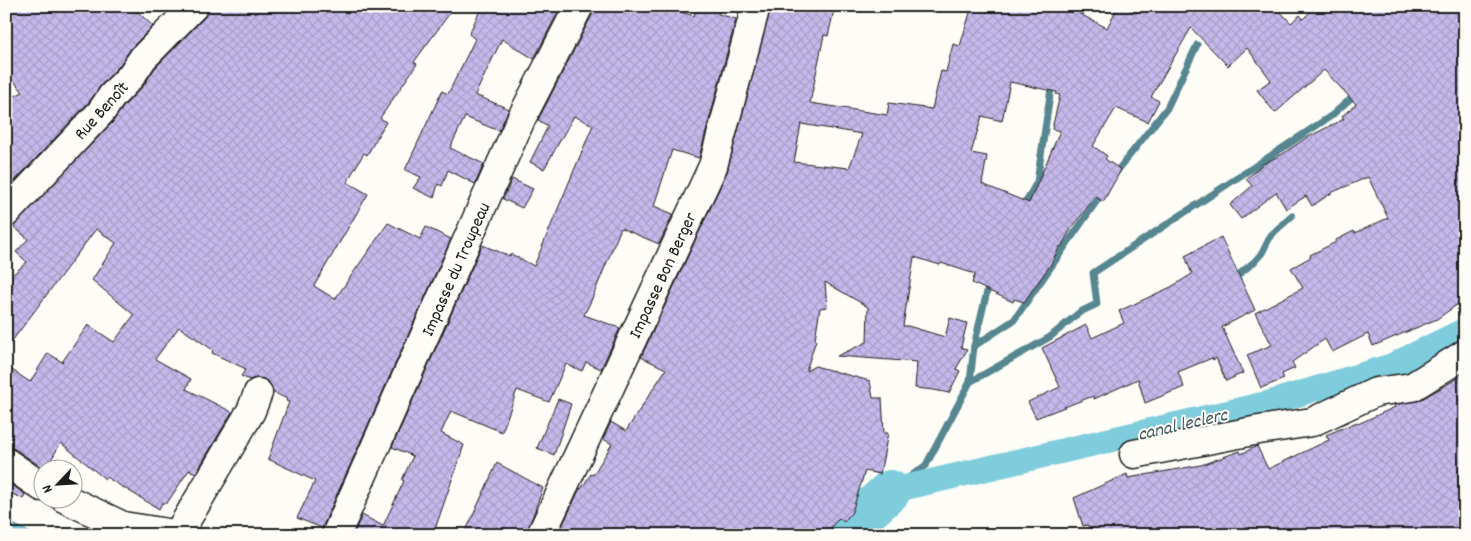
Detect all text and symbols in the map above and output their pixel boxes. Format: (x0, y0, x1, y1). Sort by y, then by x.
street label: Rue Benoît (70, 77, 136, 147)
street label: Impasse du Troupeau (417, 199, 498, 341)
street label: Impasse Bon Berger (624, 209, 705, 343)
water label: canal leclerc (1135, 403, 1232, 450)
north arrow (32, 458, 82, 508)
text: N (37, 481, 59, 496)

